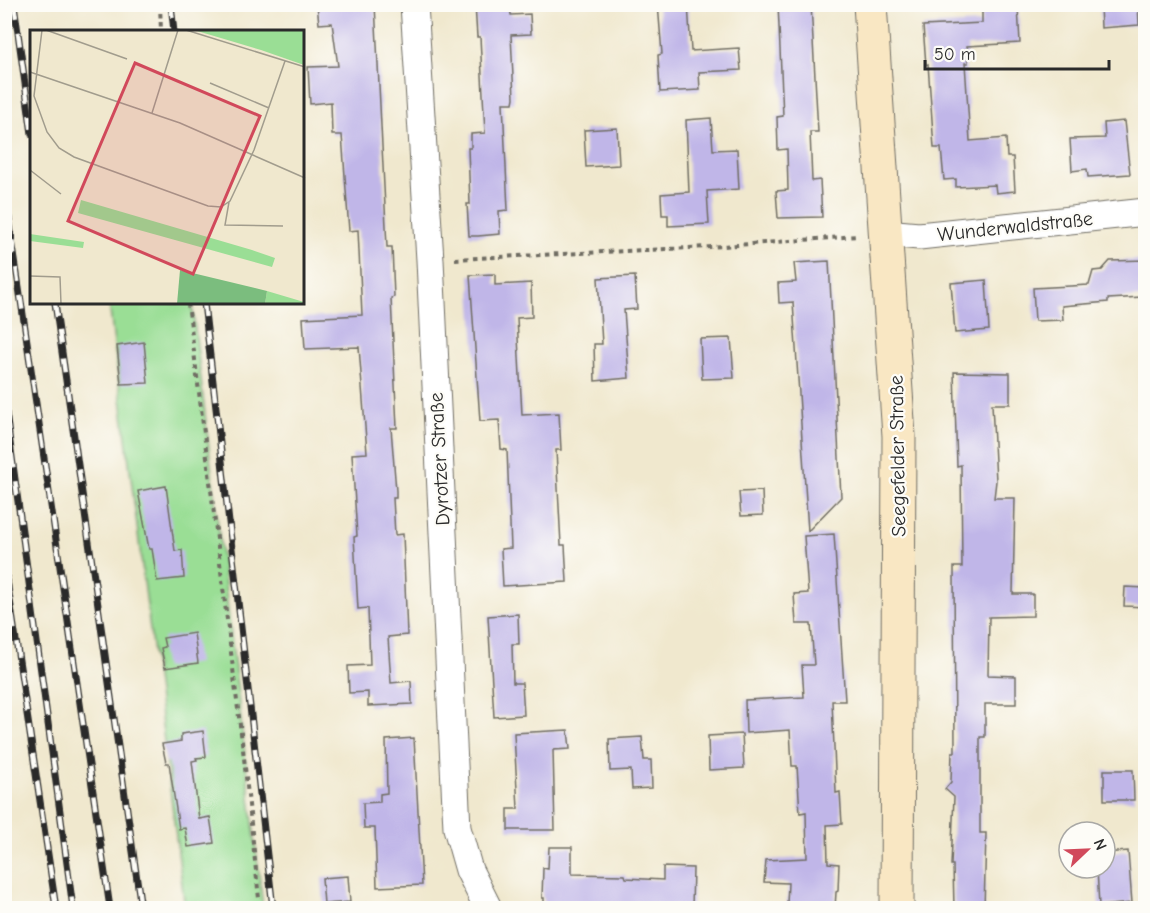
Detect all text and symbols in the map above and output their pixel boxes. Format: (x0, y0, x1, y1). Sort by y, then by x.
inset map (30, 30, 304, 304)
scale bar (925, 33, 1110, 71)
text: 50 m (934, 44, 976, 65)
street label: Wunderwaldstraße (936, 207, 1094, 246)
street label: Seegefelder Straße (885, 375, 910, 537)
street label: Dyrotzer Straße (425, 392, 454, 526)
north arrow (1057, 820, 1117, 880)
text: N (1090, 836, 1110, 853)

